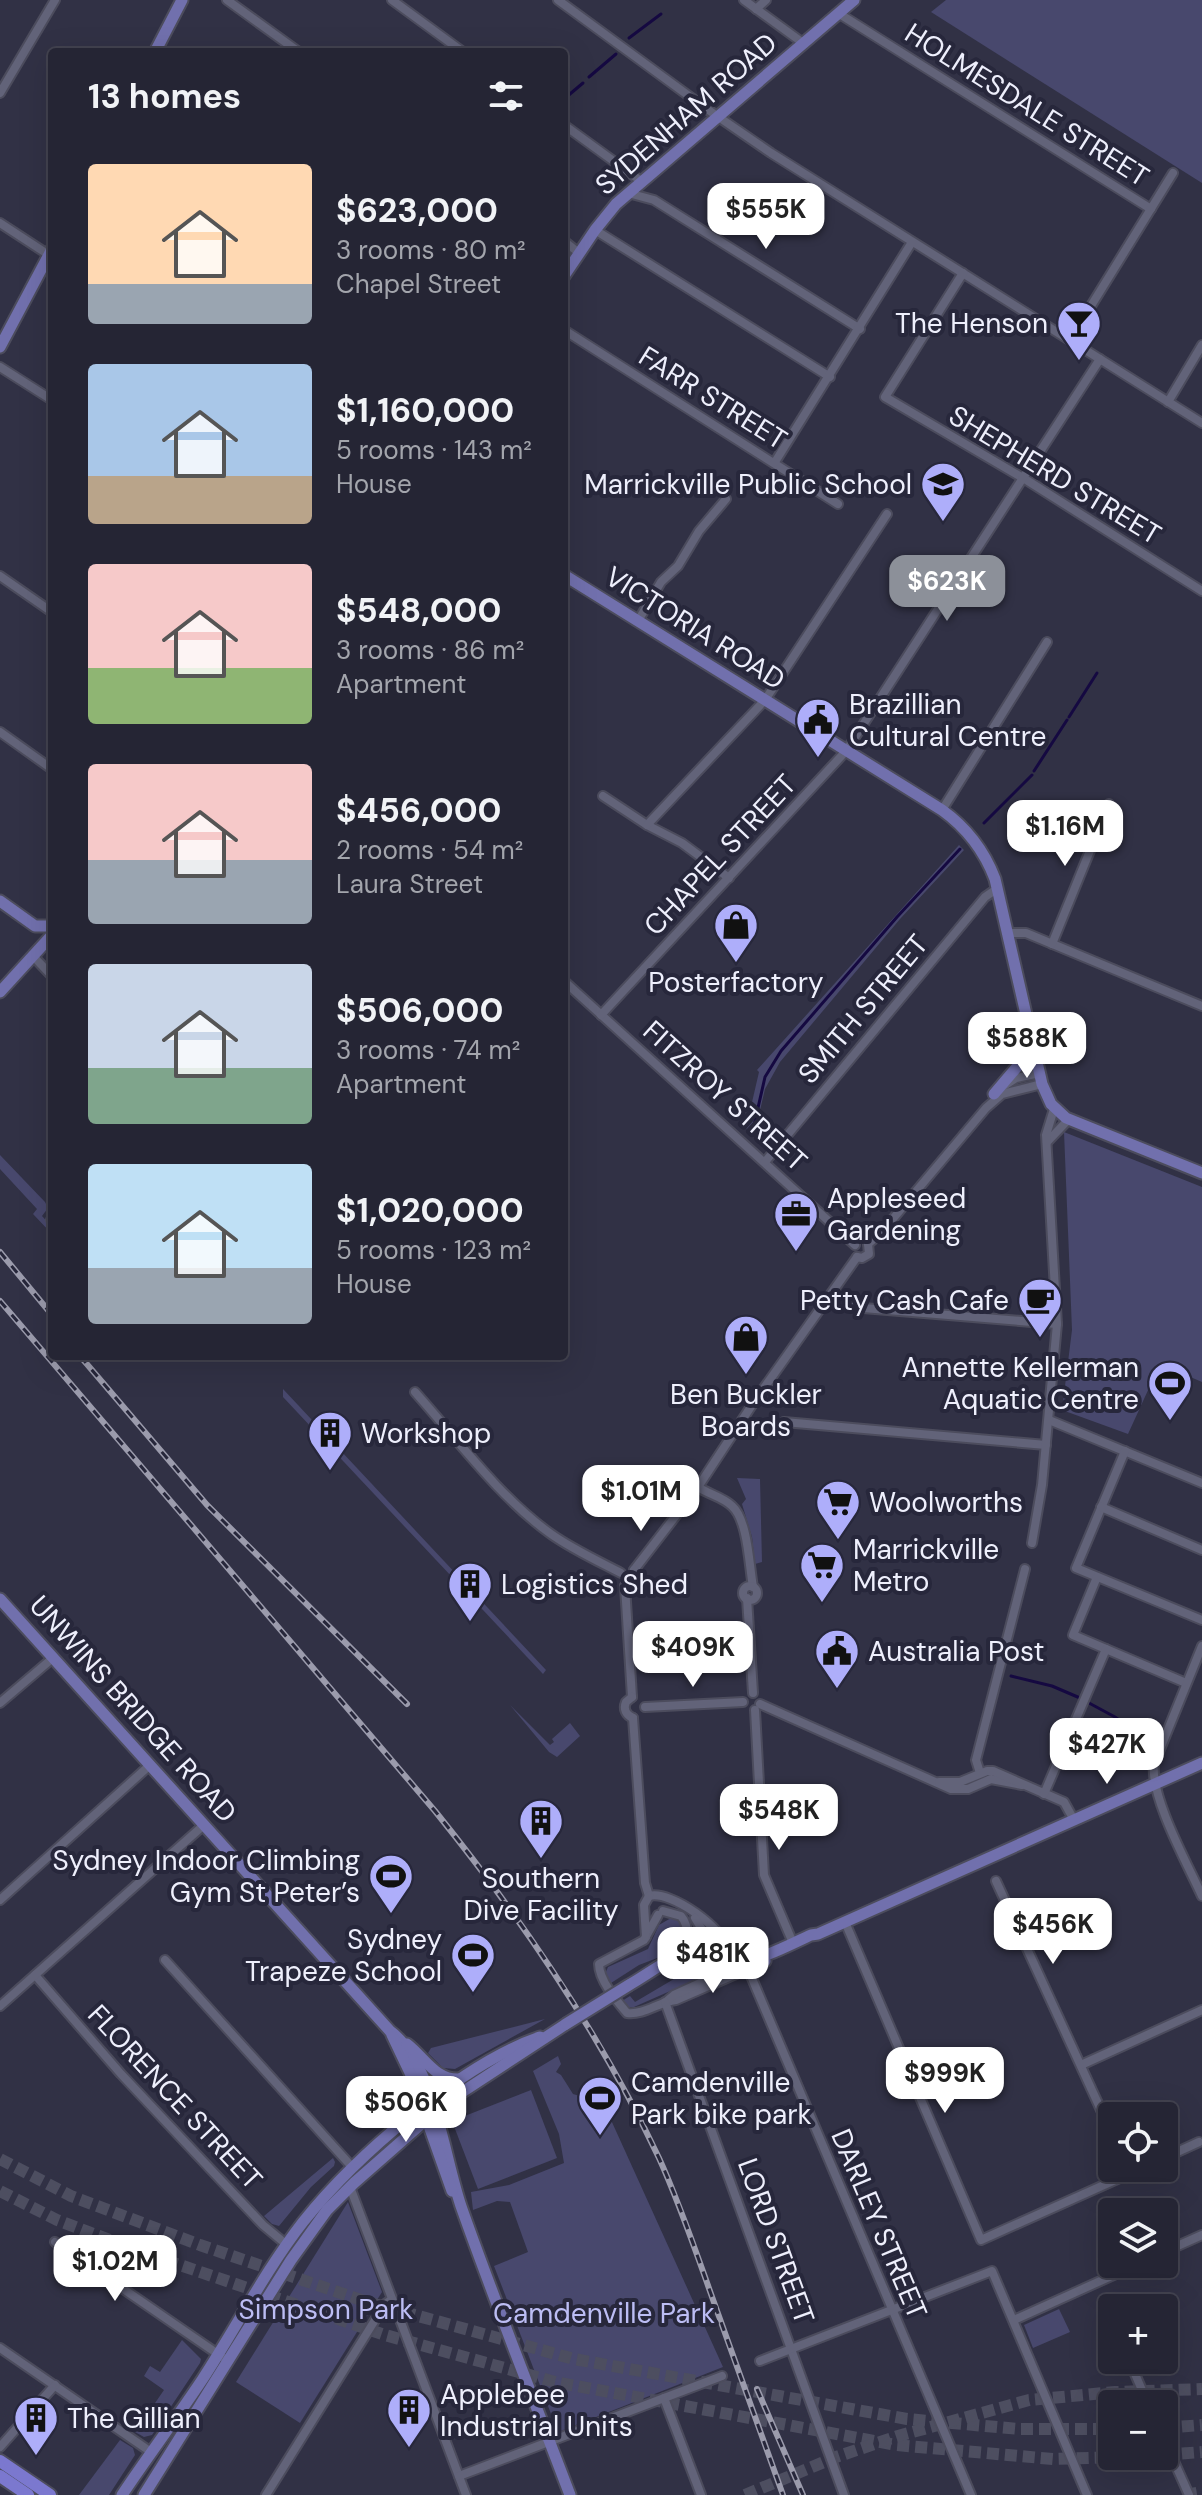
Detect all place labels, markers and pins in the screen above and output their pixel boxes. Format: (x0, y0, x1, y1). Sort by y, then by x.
pin: $555K (710, 183, 822, 251)
bar icon: The Henson (1055, 299, 1103, 362)
place label: The Henson (895, 305, 1048, 342)
school or university icon: Marrickville Public School (919, 460, 967, 523)
place label: Marrickville Public School (584, 466, 912, 503)
pin: $623K (891, 555, 1003, 623)
place label: Brazillian Cultural Centre (849, 686, 1046, 755)
public building icon: Brazillian Cultural Centre (794, 696, 842, 759)
pin: $1.16M (1000, 800, 1130, 868)
shop icon: Posterfactory (712, 901, 760, 964)
place label: Posterfactory (648, 964, 824, 1001)
pin: $588K (971, 1012, 1083, 1080)
place label: Appleseed Gardening (827, 1180, 966, 1249)
office icon: Appleseed Gardening (772, 1190, 820, 1253)
cafe icon: Petty Cash Cafe (1016, 1276, 1064, 1339)
place label: Petty Cash Cafe (800, 1282, 1009, 1319)
shop icon: Ben Buckler Boards (722, 1313, 770, 1376)
place label: Annette Kellerman Aquatic Centre (902, 1349, 1139, 1418)
sports icon: Annette Kellerman Aquatic Centre (1146, 1359, 1194, 1422)
place label: Ben Buckler Boards (670, 1376, 822, 1445)
building icon: Workshop (306, 1409, 354, 1472)
place label: Workshop (361, 1415, 491, 1452)
pin: $1.01M (576, 1465, 706, 1533)
supermarket icon: Woolworths (814, 1478, 862, 1541)
place label: Woolworths (869, 1484, 1023, 1521)
place label: Marrickville Metro (853, 1531, 999, 1600)
supermarket icon: Marrickville Metro (798, 1541, 846, 1604)
building icon: Logistics Shed (446, 1560, 494, 1623)
place label: Logistics Shed (501, 1566, 688, 1603)
pin: $409K (637, 1621, 749, 1689)
public building icon: Australia Post (813, 1627, 861, 1690)
place label: Australia Post (868, 1633, 1044, 1670)
pin: $427K (1051, 1718, 1163, 1786)
pin: $548K (723, 1784, 835, 1852)
building icon: Southern Dive Facility (517, 1797, 565, 1860)
place label: Sydney Indoor Climbing Gym St Peter’s (52, 1842, 360, 1911)
sports icon: Sydney Indoor Climbing Gym St Peter’s (367, 1852, 415, 1915)
place label: Southern Dive Facility (464, 1860, 618, 1929)
pin: $456K (997, 1898, 1109, 1966)
place label: Sydney Trapeze School (245, 1921, 442, 1990)
pin: $481K (657, 1927, 769, 1995)
sports icon: Sydney Trapeze School (449, 1931, 497, 1994)
pin: $999K (889, 2047, 1001, 2115)
place label: Camdenville Park bike park (631, 2064, 812, 2133)
sports icon: Camdenville Park bike park (576, 2074, 624, 2137)
pin: $506K (350, 2076, 462, 2144)
pin: $1.02M (50, 2235, 180, 2303)
place label: Applebee Industrial Units (440, 2376, 633, 2445)
building icon: Applebee Industrial Units (385, 2386, 433, 2449)
building icon: The Gillian (12, 2394, 60, 2457)
place label: The Gillian (67, 2400, 201, 2437)

